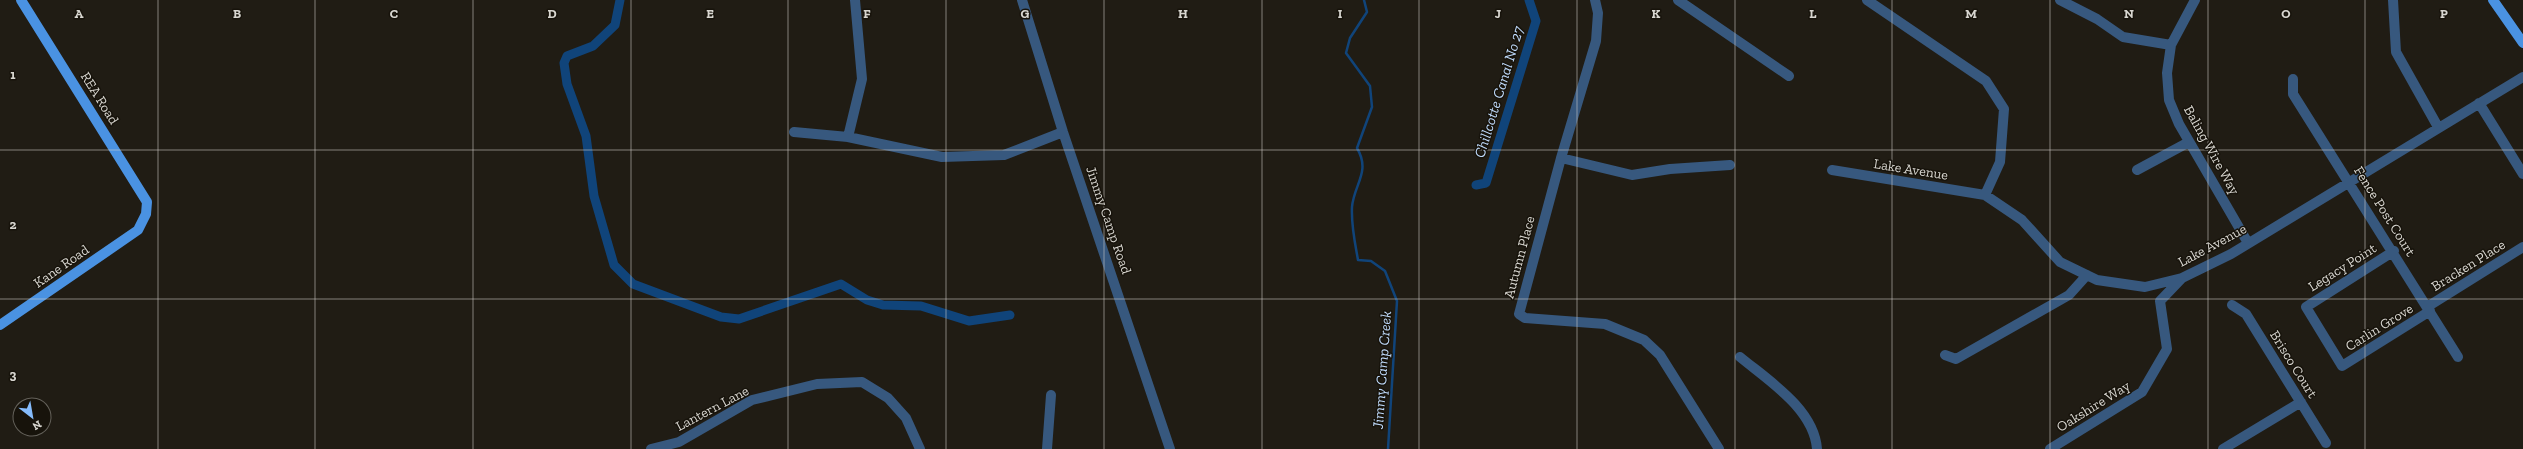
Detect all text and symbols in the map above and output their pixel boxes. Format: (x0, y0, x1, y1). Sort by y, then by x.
text: A (75, 6, 84, 21)
text: B (233, 6, 241, 21)
text: C (390, 6, 398, 21)
text: D (547, 6, 557, 21)
text: E (706, 6, 714, 21)
text: F (863, 6, 871, 21)
text: G (1021, 6, 1030, 21)
text: H (1178, 6, 1188, 21)
text: I (1338, 6, 1343, 21)
text: J (1495, 6, 1501, 21)
text: K (1652, 6, 1661, 21)
text: L (1809, 6, 1817, 21)
text: M (1965, 6, 1977, 21)
text: N (2124, 6, 2134, 21)
text: O (2281, 6, 2291, 21)
text: P (2440, 6, 2448, 21)
water label: Chillcotte Canal No 27 (1470, 23, 1528, 160)
text: 1 (10, 67, 16, 82)
street label: REA Road (77, 69, 123, 128)
street label: Baling Wire Way (2180, 103, 2243, 199)
street label: Lake Avenue (1872, 155, 1950, 184)
street label: Fence Post Court (2350, 163, 2419, 260)
street label: Jimmy Camp Road (1082, 164, 1135, 277)
street label: Autumn Place (1500, 214, 1539, 300)
text: 2 (10, 217, 17, 232)
street label: Lake Avenue (2175, 220, 2250, 271)
street label: Bracken Place (2428, 236, 2509, 295)
street label: Legacy Point (2305, 239, 2380, 295)
street label: Kane Road (30, 241, 92, 292)
street label: Carlin Grove (2342, 300, 2417, 355)
water label: Jimmy Camp Creek (1369, 310, 1395, 431)
street label: Brisco Court (2266, 327, 2321, 402)
text: 3 (10, 367, 17, 382)
street label: Oakshire Way (2053, 377, 2134, 436)
street label: Lantern Lane (673, 382, 752, 435)
north arrow (12, 397, 52, 437)
text: N (29, 417, 44, 433)

